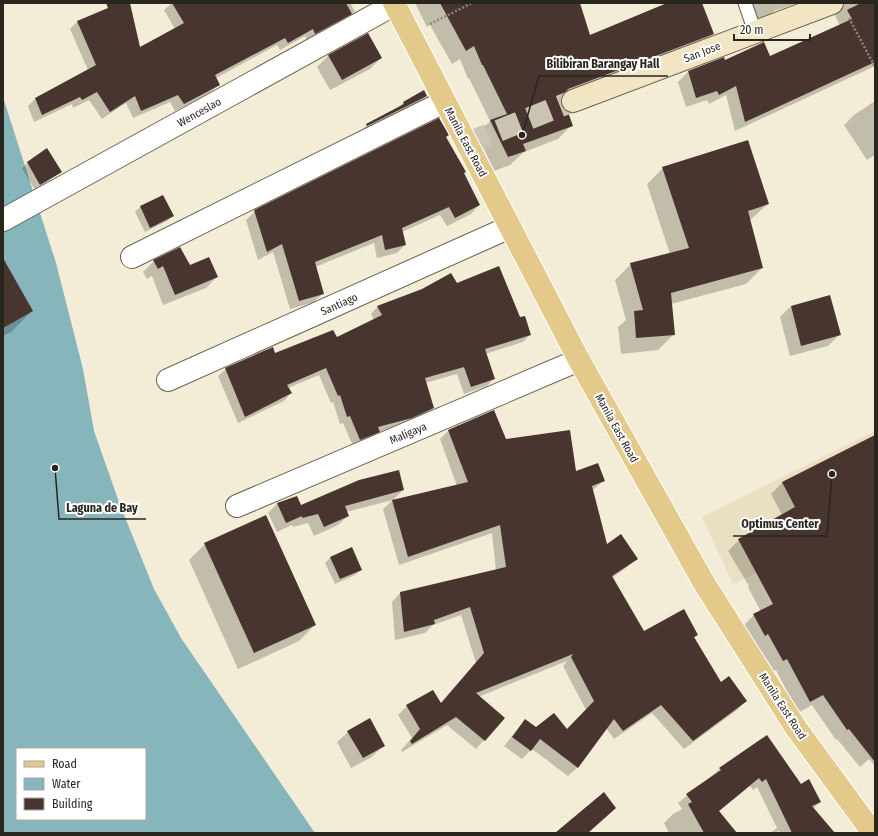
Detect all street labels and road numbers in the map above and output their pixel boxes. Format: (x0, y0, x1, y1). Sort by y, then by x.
street label: San Jose (682, 40, 722, 65)
street label: Wenceslao (175, 95, 224, 130)
street label: Manila East Road (442, 105, 489, 179)
street label: Santiago (319, 290, 360, 318)
street label: Manila East Road (592, 392, 641, 465)
street label: Maligaya (388, 420, 429, 447)
street label: Manila East Road (756, 671, 809, 742)

